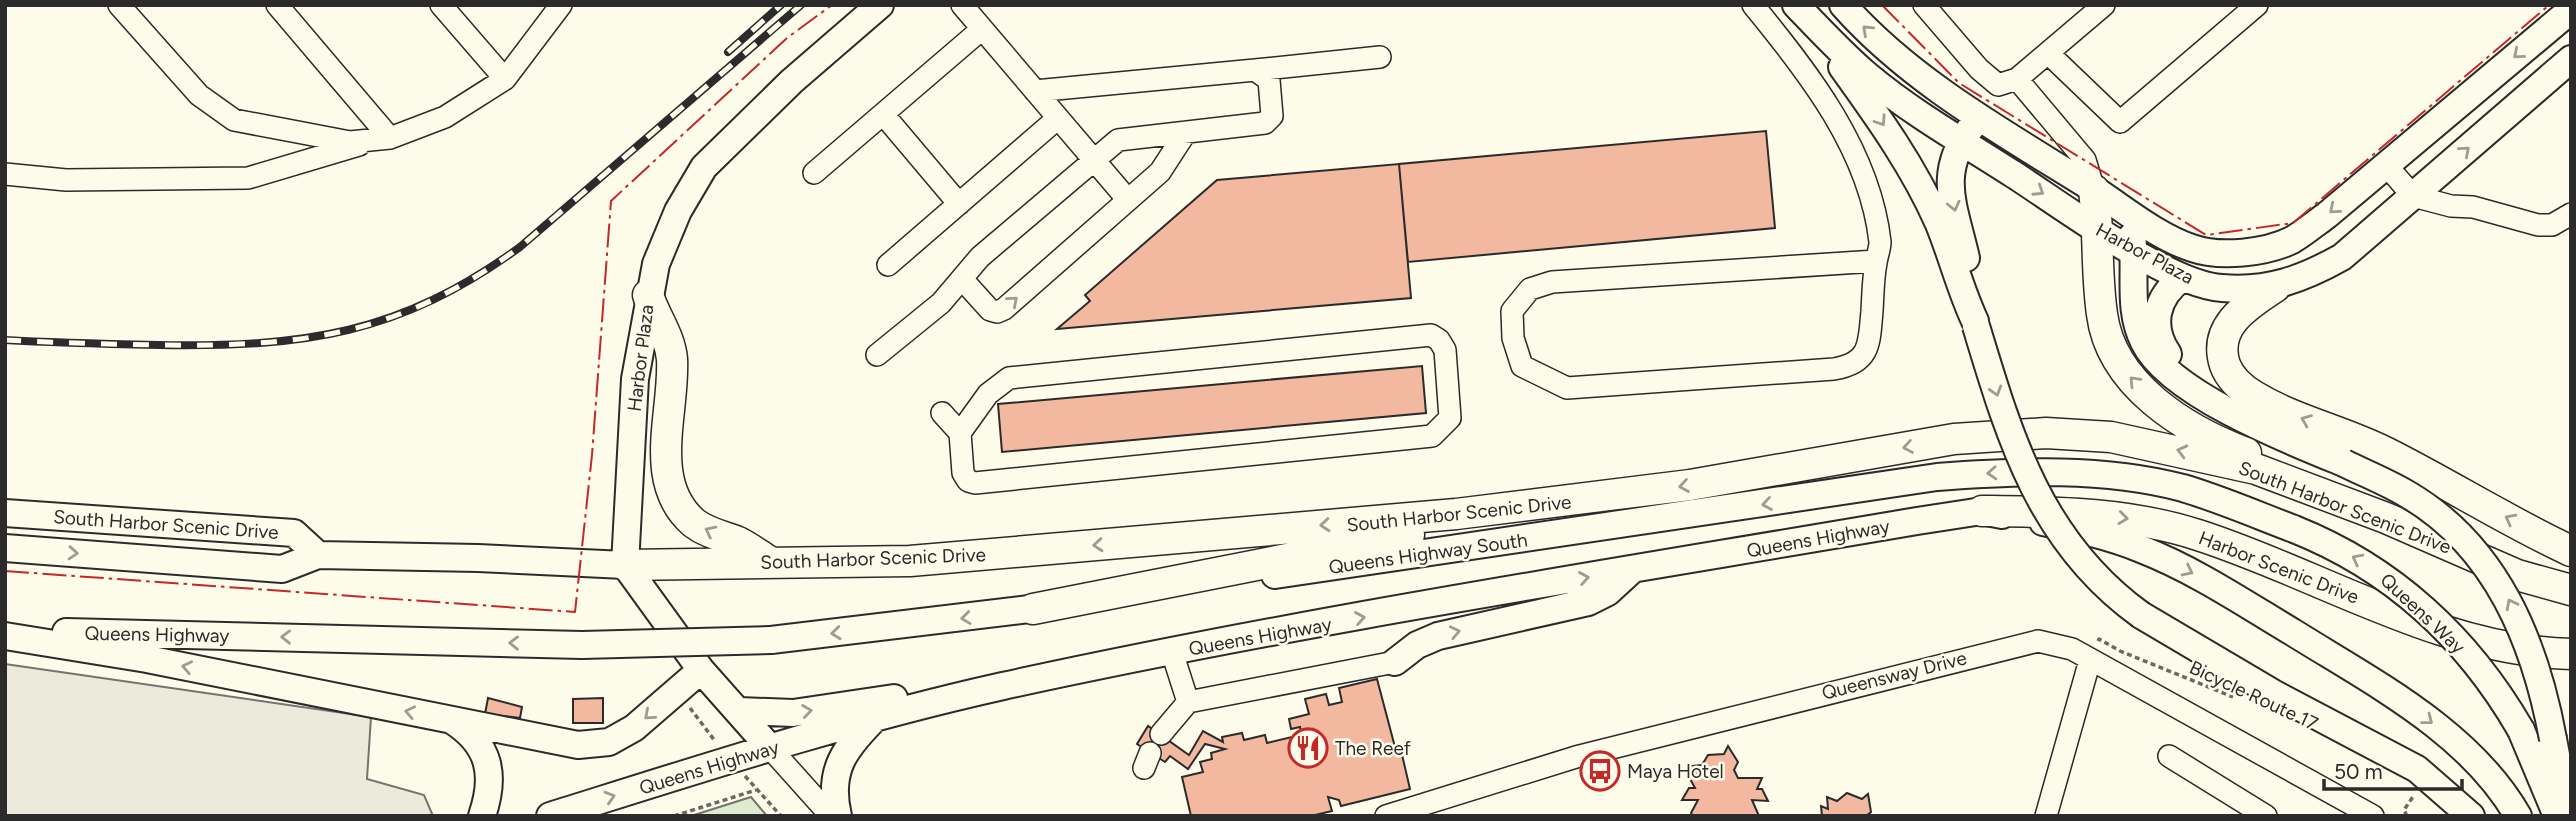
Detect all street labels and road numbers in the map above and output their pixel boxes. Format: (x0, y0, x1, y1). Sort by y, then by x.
street label: Harbor Plaza (2092, 218, 2198, 289)
street label: Harbor Plaza (623, 303, 658, 413)
street label: South Harbor Scenic Drive (2235, 456, 2454, 559)
street label: South Harbor Scenic Drive (1346, 490, 1572, 537)
street label: South Harbor Scenic Drive (53, 505, 279, 544)
street label: Queens Highway (1745, 515, 1891, 562)
street label: Harbor Scenic Drive (2195, 526, 2362, 609)
street label: Queens Highway South (1327, 528, 1529, 579)
street label: South Harbor Scenic Drive (760, 543, 986, 574)
street label: Queens Way (2376, 568, 2470, 658)
street label: Queens Highway (1187, 613, 1333, 660)
street label: Queens Highway (84, 622, 230, 647)
street label: Queensway Drive (1819, 646, 1969, 705)
street label: Bicycle Route 17 (2186, 656, 2322, 735)
street label: Queens Highway (637, 735, 782, 800)

